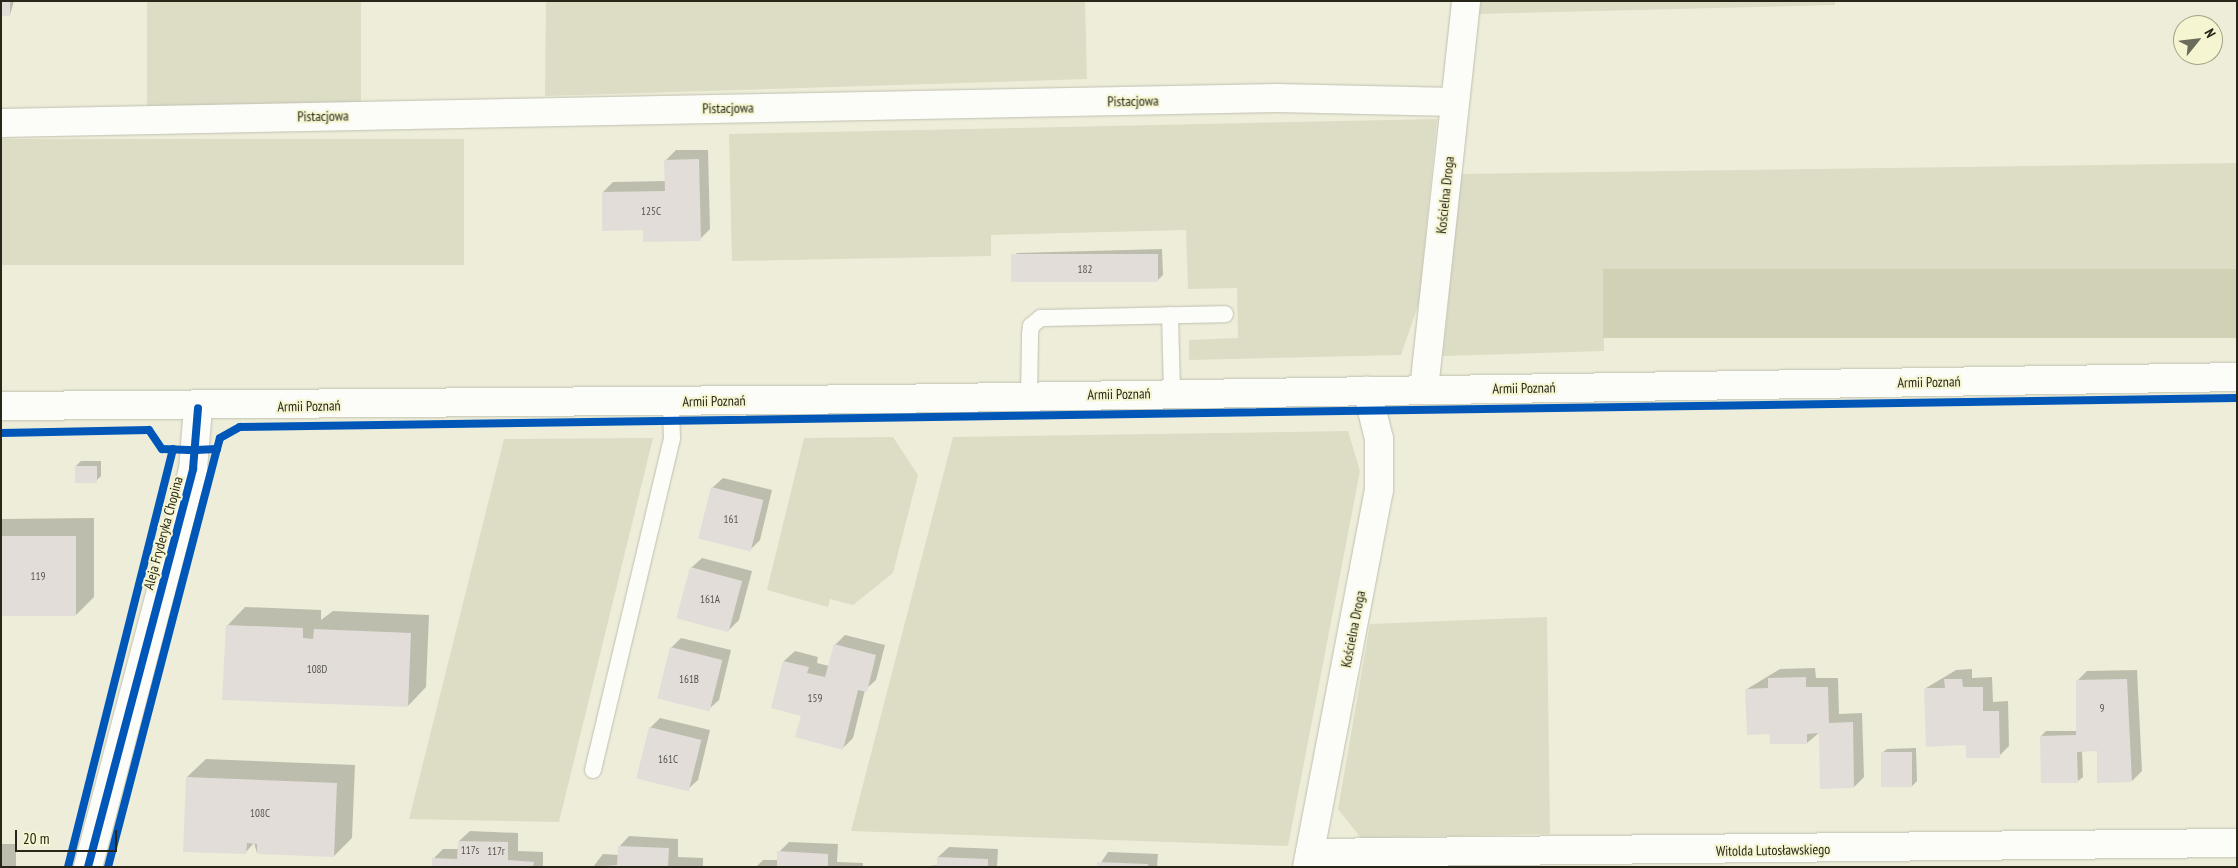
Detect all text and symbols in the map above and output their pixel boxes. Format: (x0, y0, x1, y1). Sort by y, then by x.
north arrow (2173, 15, 2223, 65)
text: N (2201, 26, 2220, 41)
street label: Pistacjowa (1107, 92, 1159, 110)
street label: Pistacjowa (702, 99, 754, 117)
street label: Pistacjowa (297, 107, 349, 125)
street label: Kościelna Droga (1433, 155, 1457, 235)
house number: 125C (641, 204, 661, 218)
house number: 182 (1078, 262, 1092, 276)
street label: Armii Poznań (1897, 373, 1961, 391)
street label: Armii Poznań (1492, 379, 1556, 397)
street label: Armii Poznań (1087, 385, 1151, 403)
street label: Armii Poznań (682, 392, 746, 410)
street label: Armii Poznań (277, 397, 341, 415)
street label: Aleja Fryderyka Chopina (140, 475, 186, 591)
house number: 161 (724, 512, 738, 526)
house number: 119 (31, 569, 45, 583)
street label: Kościelna Droga (1337, 589, 1369, 669)
house number: 161A (700, 592, 720, 606)
house number: 108D (307, 662, 327, 676)
house number: 161B (679, 672, 699, 686)
house number: 159 (808, 691, 822, 705)
house number: 9 (2100, 701, 2104, 715)
house number: 161C (658, 752, 678, 766)
house number: 108C (250, 806, 270, 820)
scale bar (18, 820, 120, 852)
text: 20 m (23, 829, 49, 848)
street label: Witolda Lutosławskiego (1716, 841, 1830, 859)
house number: 117s (461, 843, 479, 857)
house number: 117r (487, 844, 505, 858)

